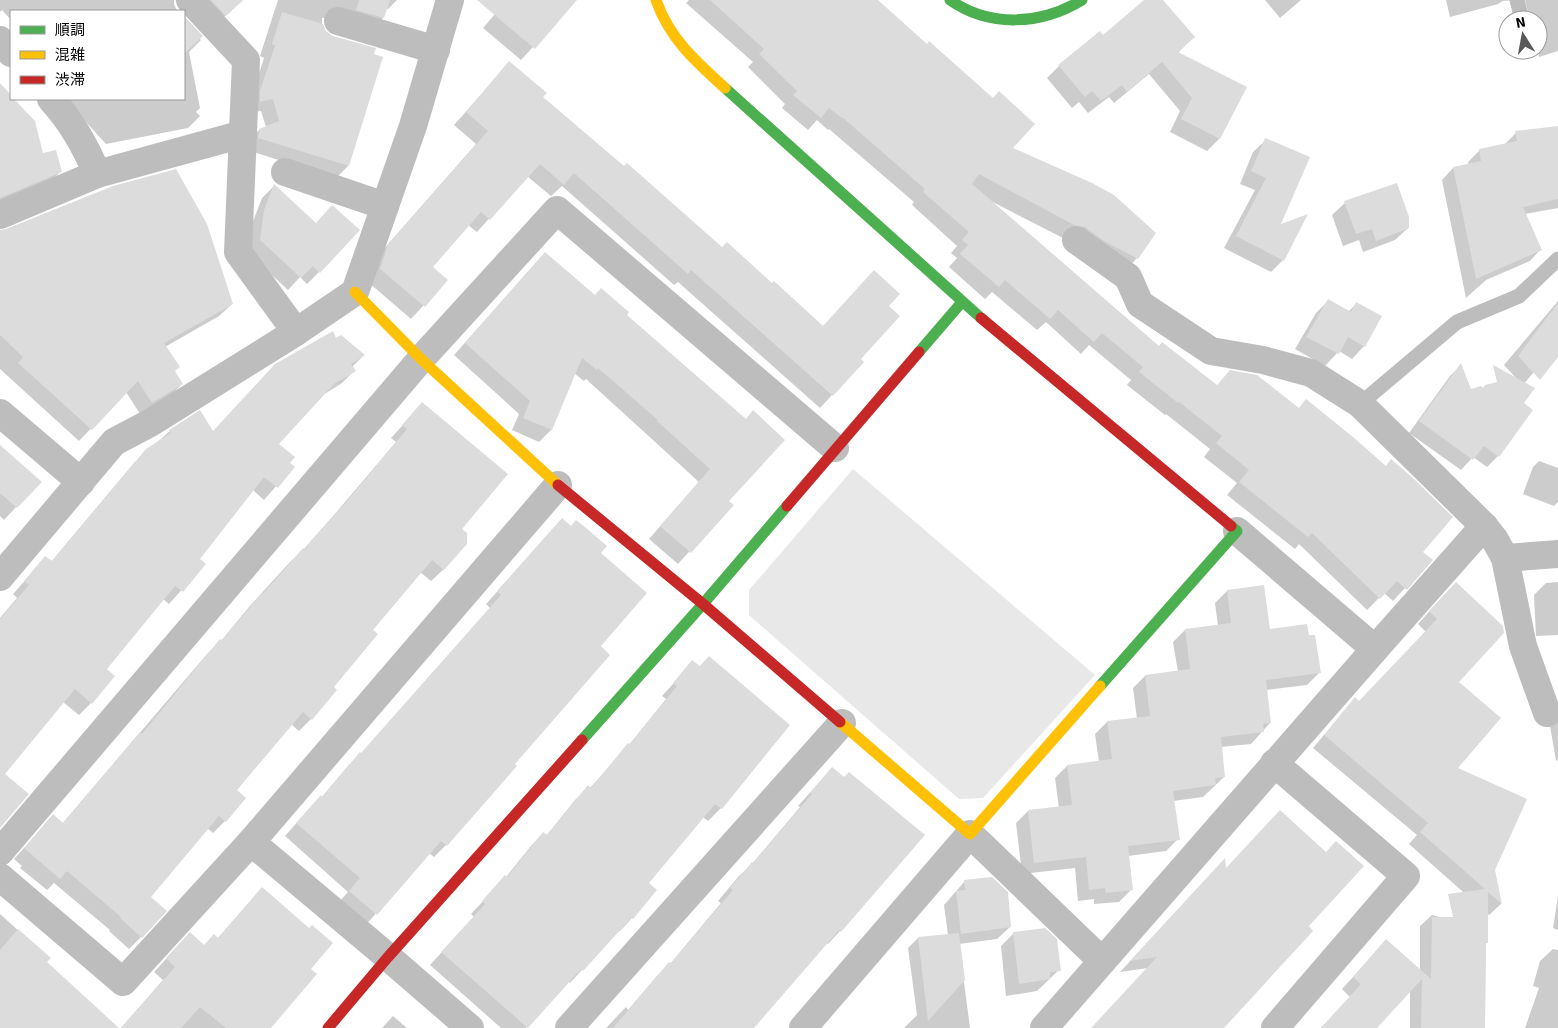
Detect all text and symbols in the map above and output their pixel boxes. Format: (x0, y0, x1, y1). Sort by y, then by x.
legend (10, 10, 185, 100)
north arrow (1498, 10, 1548, 60)
text: N (1514, 13, 1527, 32)
text: 順調 (55, 21, 85, 39)
text: 混雑 (55, 46, 85, 64)
text: 渋滞 (55, 71, 85, 89)

